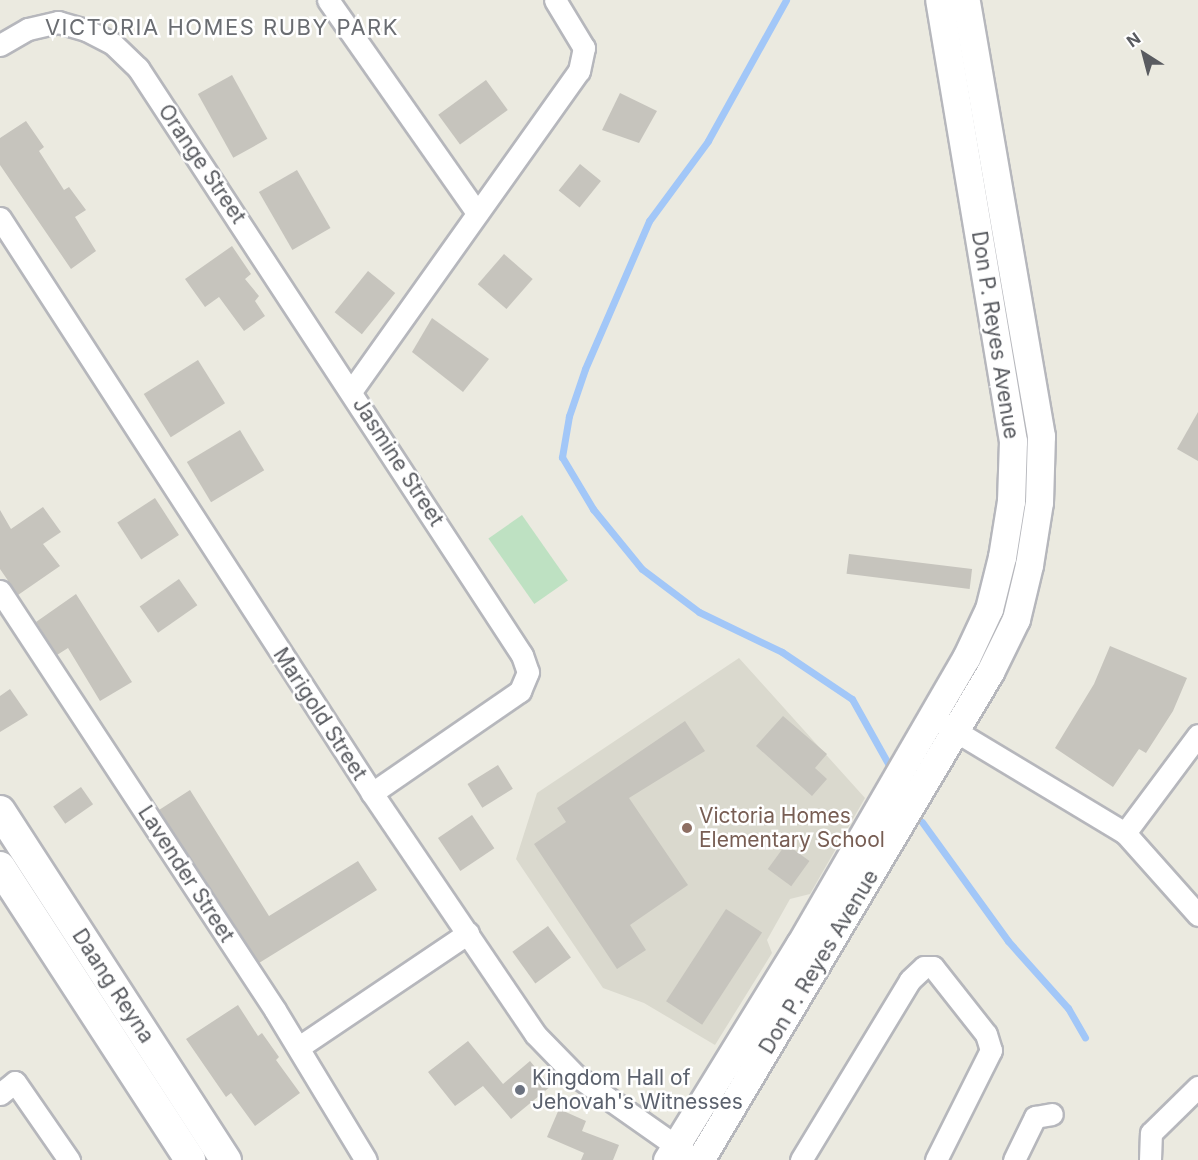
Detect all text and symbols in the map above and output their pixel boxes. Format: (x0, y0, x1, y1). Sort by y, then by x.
district label: VICTORIA HOMES RUBY PARK (45, 15, 399, 41)
north arrow (1114, 24, 1174, 84)
text: N (1123, 28, 1144, 51)
street label: Orange Street (153, 100, 251, 228)
street label: Don P. Reyes Avenue (966, 229, 1024, 441)
street label: Jasmine Street (347, 393, 449, 531)
street label: Marigold Street (268, 643, 372, 785)
street label: Lavender Street (133, 801, 239, 947)
place label: Victoria Homes Elementary School (699, 803, 885, 853)
marker: Victoria Homes Elementary School (680, 821, 694, 835)
street label: Don P. Reyes Avenue (754, 865, 884, 1059)
street label: Daang Reyna (67, 924, 159, 1048)
place label: Kingdom Hall of Jehovah's Witnesses (532, 1065, 743, 1115)
marker: Kingdom Hall of Jehovah's Witnesses (513, 1083, 527, 1097)

